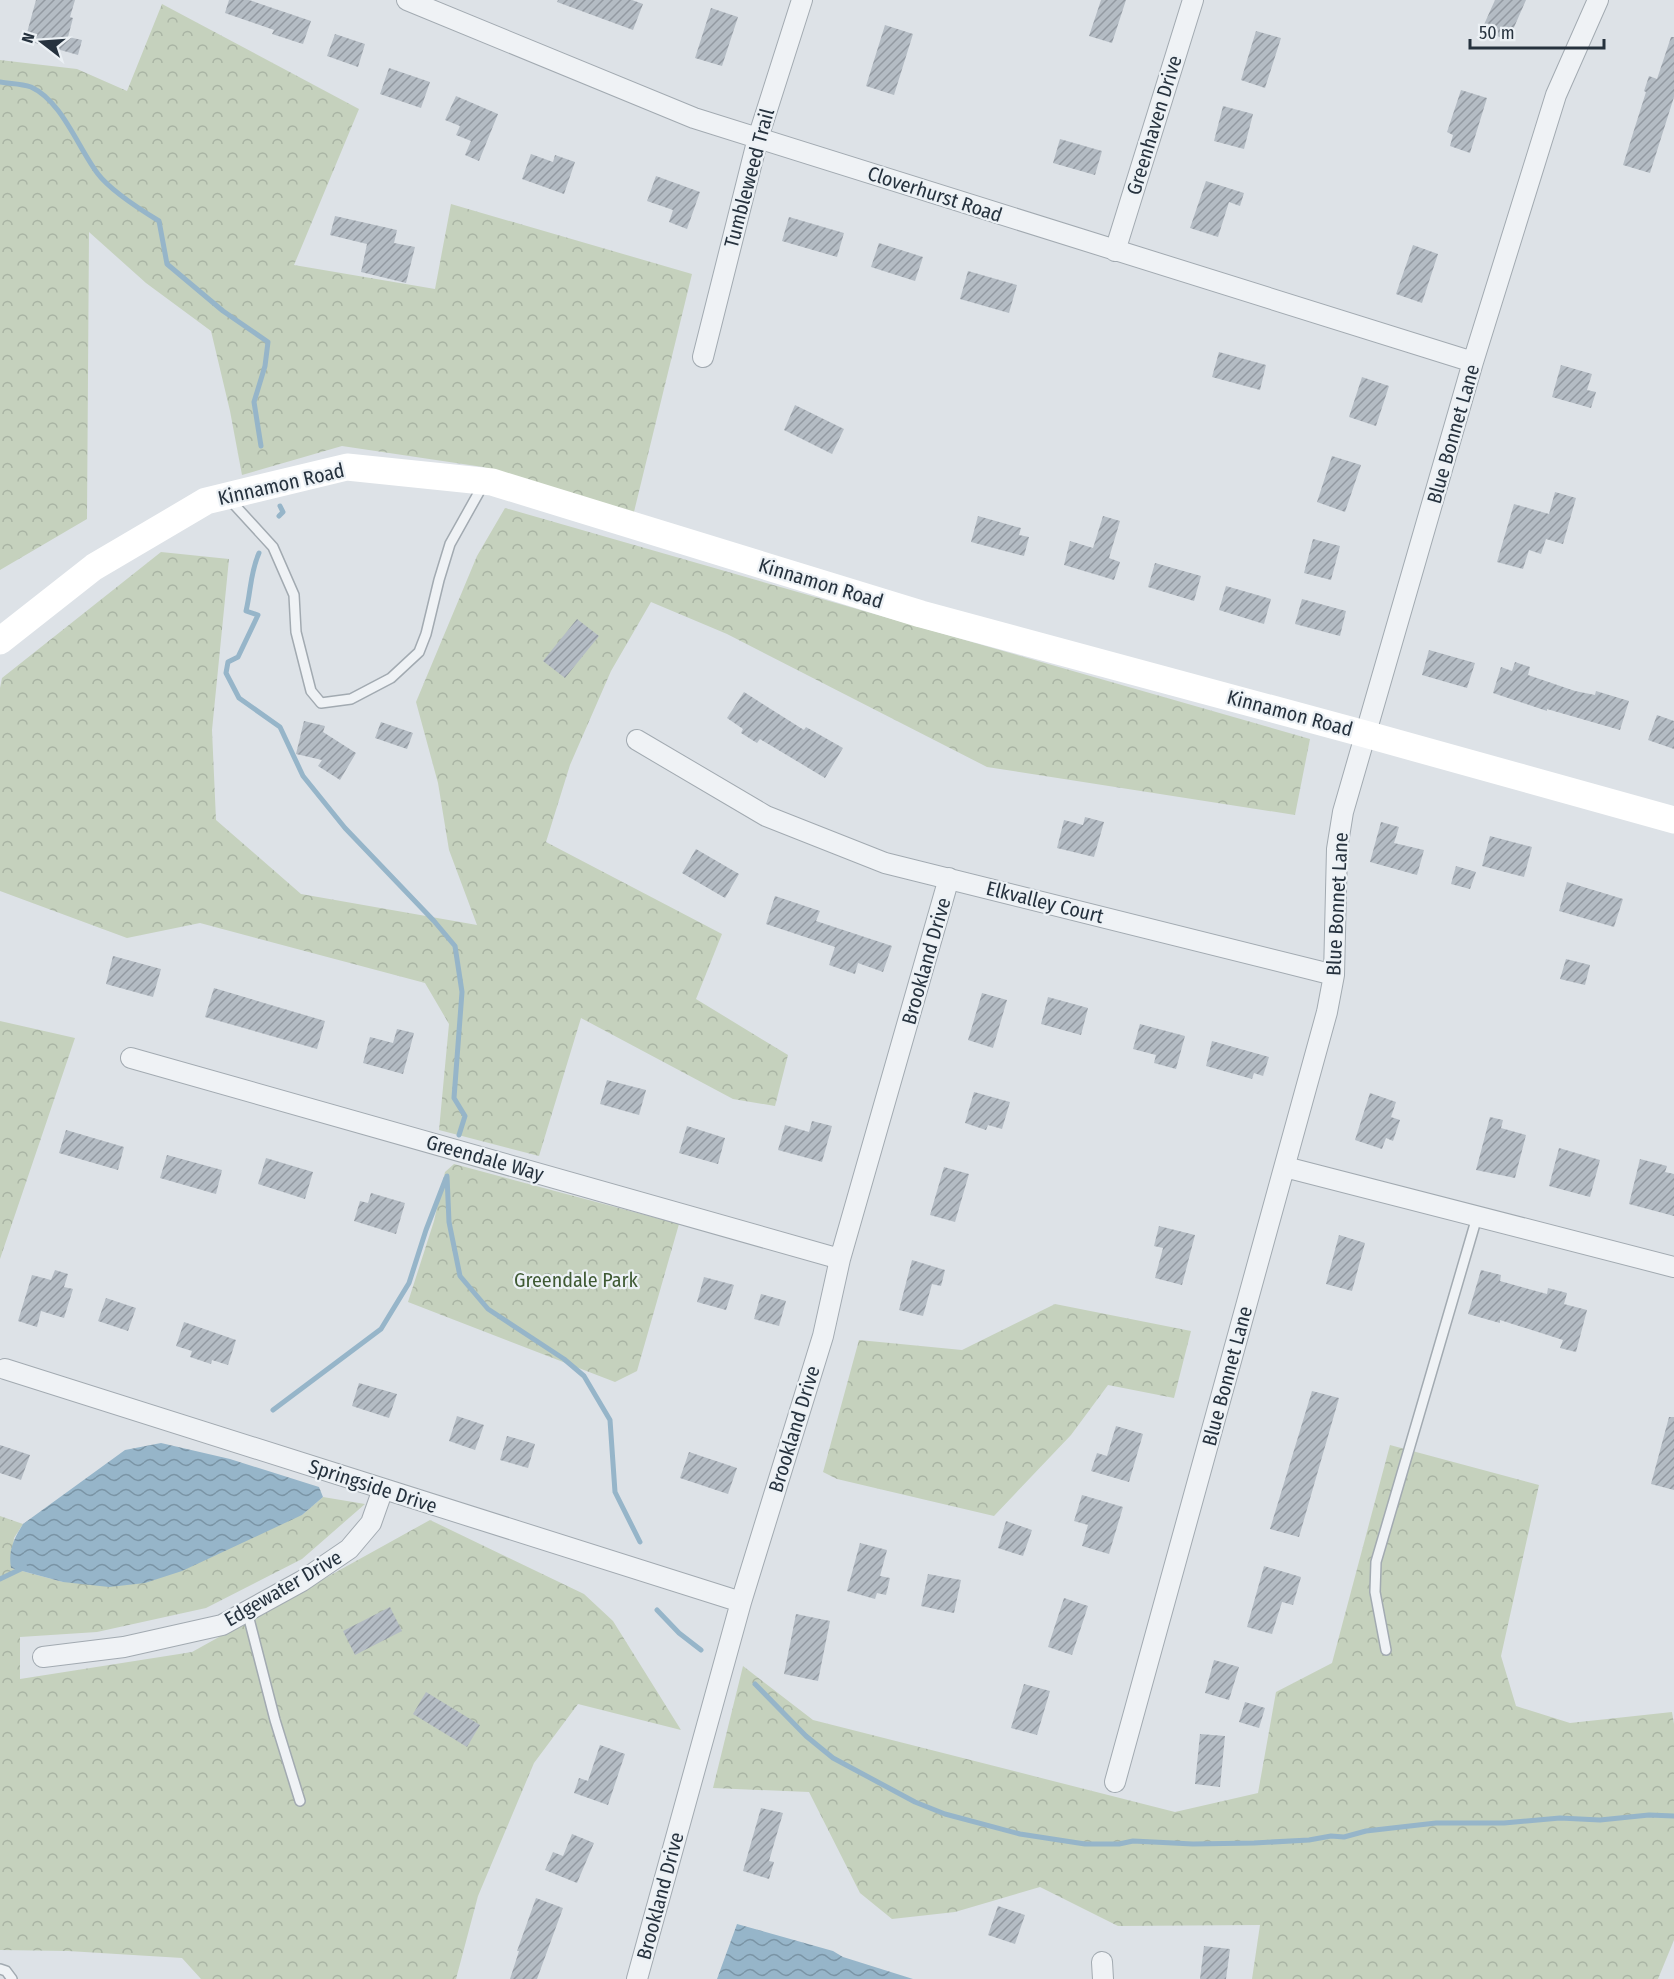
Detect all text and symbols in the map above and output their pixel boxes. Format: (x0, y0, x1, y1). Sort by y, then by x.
north arrow (12, 12, 72, 72)
scale bar (1470, 12, 1604, 50)
text: 50 m (1479, 22, 1515, 44)
text: N (18, 30, 39, 45)
street label: Greenhaven Drive (1121, 52, 1187, 198)
street label: Tumbleweed Trail (719, 106, 779, 250)
street label: Cloverhurst Road (865, 161, 1005, 227)
street label: Blue Bonnet Lane (1422, 362, 1484, 506)
street label: Kinnamon Road (215, 458, 347, 510)
street label: Kinnamon Road (756, 553, 886, 613)
street label: Kinnamon Road (1225, 685, 1355, 741)
street label: Blue Bonnet Lane (1321, 832, 1353, 976)
street label: Elkvalley Court (984, 876, 1107, 928)
street label: Brookland Drive (896, 895, 956, 1027)
street label: Greendale Way (424, 1130, 547, 1186)
park label: Greendale Park (514, 1268, 639, 1292)
street label: Blue Bonnet Lane (1197, 1303, 1257, 1449)
street label: Brookland Drive (763, 1363, 825, 1495)
street label: Springside Drive (306, 1454, 440, 1518)
street label: Edgewater Drive (220, 1545, 346, 1631)
street label: Brookland Drive (631, 1830, 689, 1962)

